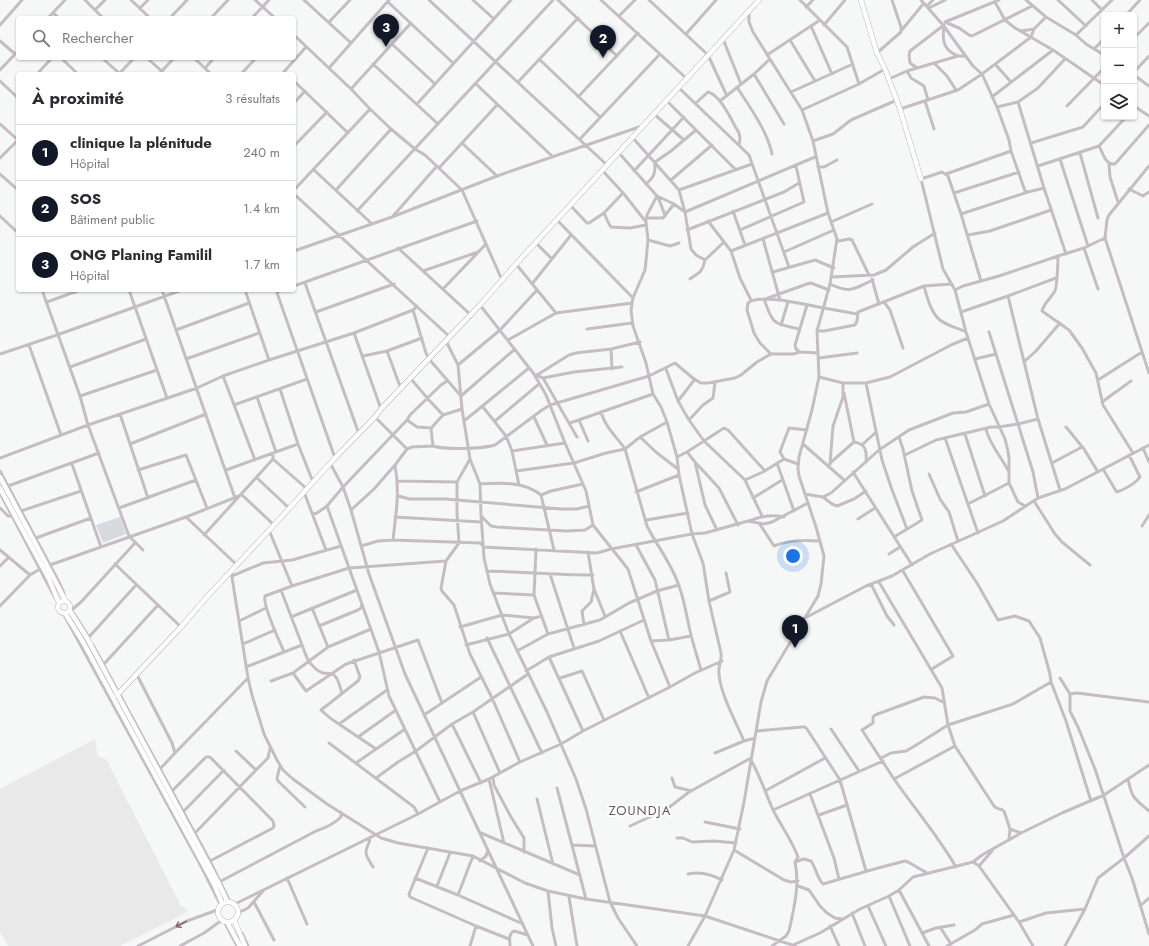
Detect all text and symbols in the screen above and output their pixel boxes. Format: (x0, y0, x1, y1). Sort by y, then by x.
map controls (1101, 12, 1137, 120)
button: + (1101, 12, 1137, 48)
pin: 3 (373, 14, 399, 47)
search box (16, 16, 296, 60)
pin: 2 (590, 25, 616, 58)
icon: search (30, 27, 52, 49)
text: Rechercher (62, 27, 134, 49)
button: − (1101, 48, 1137, 84)
button: layers (1101, 84, 1137, 120)
text: À proximité (32, 86, 124, 110)
text: 3 résultats (225, 89, 280, 108)
text: clinique la plénitude (70, 132, 212, 154)
text: 1 (42, 143, 48, 162)
text: 240 m (243, 143, 280, 162)
text: Hôpital (70, 154, 110, 173)
text: SOS (70, 188, 101, 210)
text: 2 (41, 199, 49, 218)
text: 1.4 km (243, 199, 280, 218)
text: Bâtiment public (70, 210, 155, 229)
text: ONG Planing Familil (70, 244, 212, 266)
text: 3 (41, 255, 49, 274)
text: 1.7 km (244, 255, 280, 274)
text: Hôpital (70, 266, 110, 285)
your location (783, 546, 803, 566)
pin: 1 (782, 615, 808, 648)
district label: ZOUNDJA (609, 801, 671, 820)
one-way arrow (176, 921, 188, 928)

